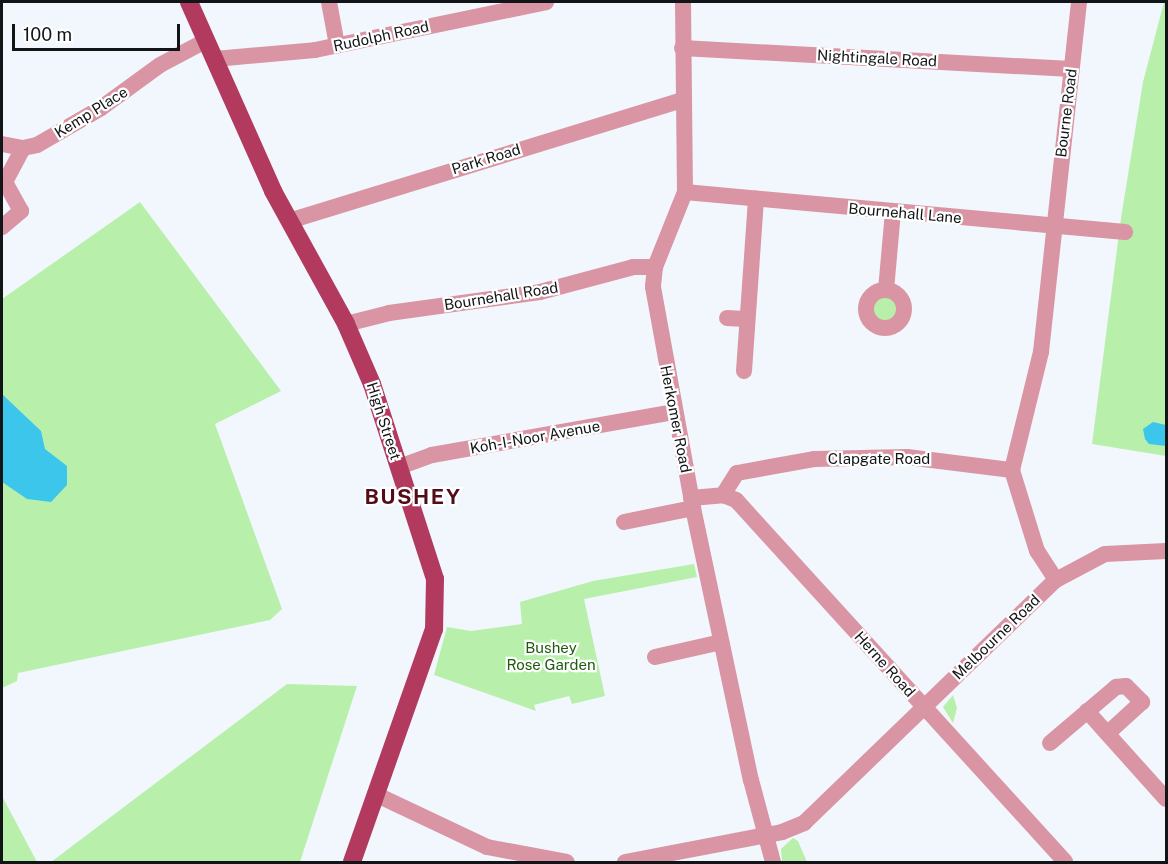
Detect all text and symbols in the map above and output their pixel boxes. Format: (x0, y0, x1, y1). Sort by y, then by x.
scale bar (15, 12, 183, 50)
street label: Rudolph Road (332, 17, 430, 55)
text: 100 m (23, 24, 72, 45)
street label: Nightingale Road (817, 46, 937, 70)
street label: Bourne Road (1052, 67, 1080, 159)
street label: Kemp Place (51, 82, 131, 142)
street label: Park Road (449, 140, 523, 178)
street label: Bournehall Lane (848, 199, 962, 227)
street label: Bournehall Road (443, 278, 559, 314)
street label: Herkomer Road (657, 364, 695, 474)
street label: High Street (363, 380, 405, 462)
street label: Koh-I-Noor Avenue (469, 417, 601, 457)
street label: Clapgate Road (828, 450, 930, 468)
district label: BUSHEY (364, 484, 462, 510)
street label: Melbourne Road (949, 591, 1043, 683)
street label: Herne Road (851, 627, 919, 701)
park label: Bushey Rose Garden (506, 638, 596, 673)

